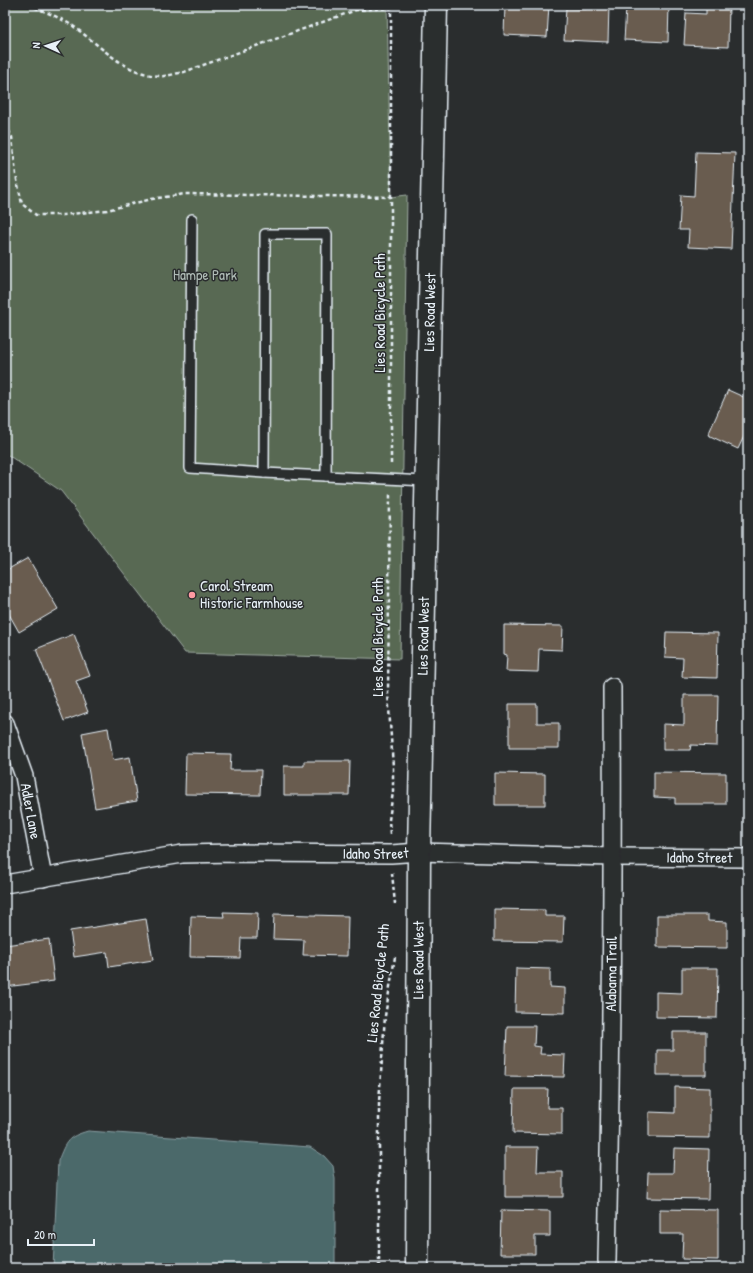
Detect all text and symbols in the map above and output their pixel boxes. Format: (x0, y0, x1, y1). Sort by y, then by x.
north arrow (26, 26, 66, 66)
text: N (29, 42, 43, 49)
street label: Lies Road Bicycle Path (369, 253, 390, 373)
park label: Hampe Park (173, 264, 237, 285)
street label: Lies Road West (418, 272, 441, 352)
place label: Carol Stream Historic Farmhouse (200, 575, 303, 613)
street label: Lies Road Bicycle Path (367, 577, 388, 697)
marker: Carol Stream Historic Farmhouse (187, 590, 197, 600)
street label: Lies Road West (412, 596, 434, 675)
street label: Adler Lane (16, 781, 47, 841)
street label: Idaho Street (342, 842, 410, 864)
street label: Idaho Street (666, 846, 733, 868)
street label: Lies Road West (407, 920, 429, 999)
street label: Lies Road Bicycle Path (361, 923, 394, 1043)
street label: Alabama Trail (600, 936, 622, 1012)
scale bar (28, 1221, 94, 1247)
text: 20 m (34, 1226, 56, 1243)

